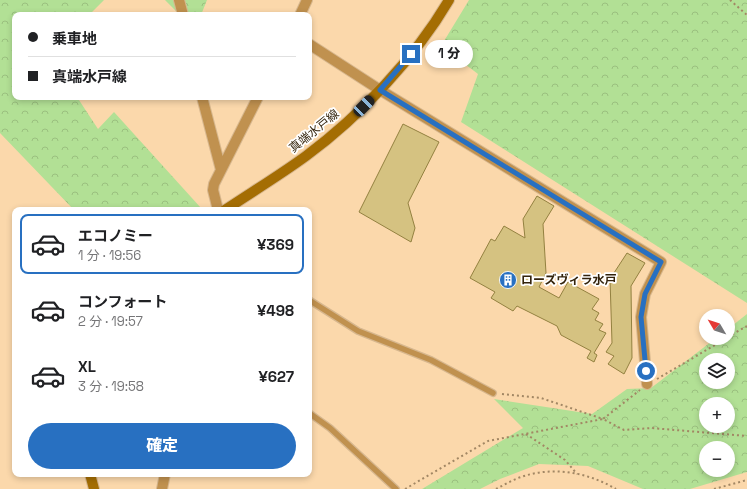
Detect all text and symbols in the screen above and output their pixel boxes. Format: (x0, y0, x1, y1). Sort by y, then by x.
text: 乗車地 (52, 29, 97, 48)
callout: 1 分 (425, 40, 473, 68)
route end (402, 45, 420, 63)
text: 1 分 (438, 45, 460, 62)
text: 真端水戸線 (52, 67, 127, 86)
car (351, 93, 377, 119)
street label: 真端水戸線 (286, 106, 342, 156)
icon: car (30, 226, 66, 262)
text: エコノミー (78, 226, 153, 245)
text: ¥369 (257, 235, 294, 254)
text: 1 分 · 19:56 (78, 247, 141, 264)
building icon: ローズヴィラ水戸 (498, 270, 518, 290)
place label: ローズヴィラ水戸 (521, 272, 616, 288)
icon: car (30, 292, 66, 328)
text: コンフォート (78, 292, 168, 311)
text: ¥498 (257, 301, 294, 320)
north arrow (699, 309, 735, 345)
map controls (699, 309, 735, 477)
text: 2 分 · 19:57 (78, 313, 143, 330)
button: layers (699, 353, 735, 389)
text: XL (78, 357, 96, 376)
icon: car (30, 358, 66, 394)
route start (637, 362, 655, 380)
text: ¥627 (258, 367, 294, 386)
text: 3 分 · 19:58 (78, 378, 144, 395)
button: + (699, 397, 735, 433)
button: 確定 (28, 423, 296, 469)
button: − (699, 441, 735, 477)

